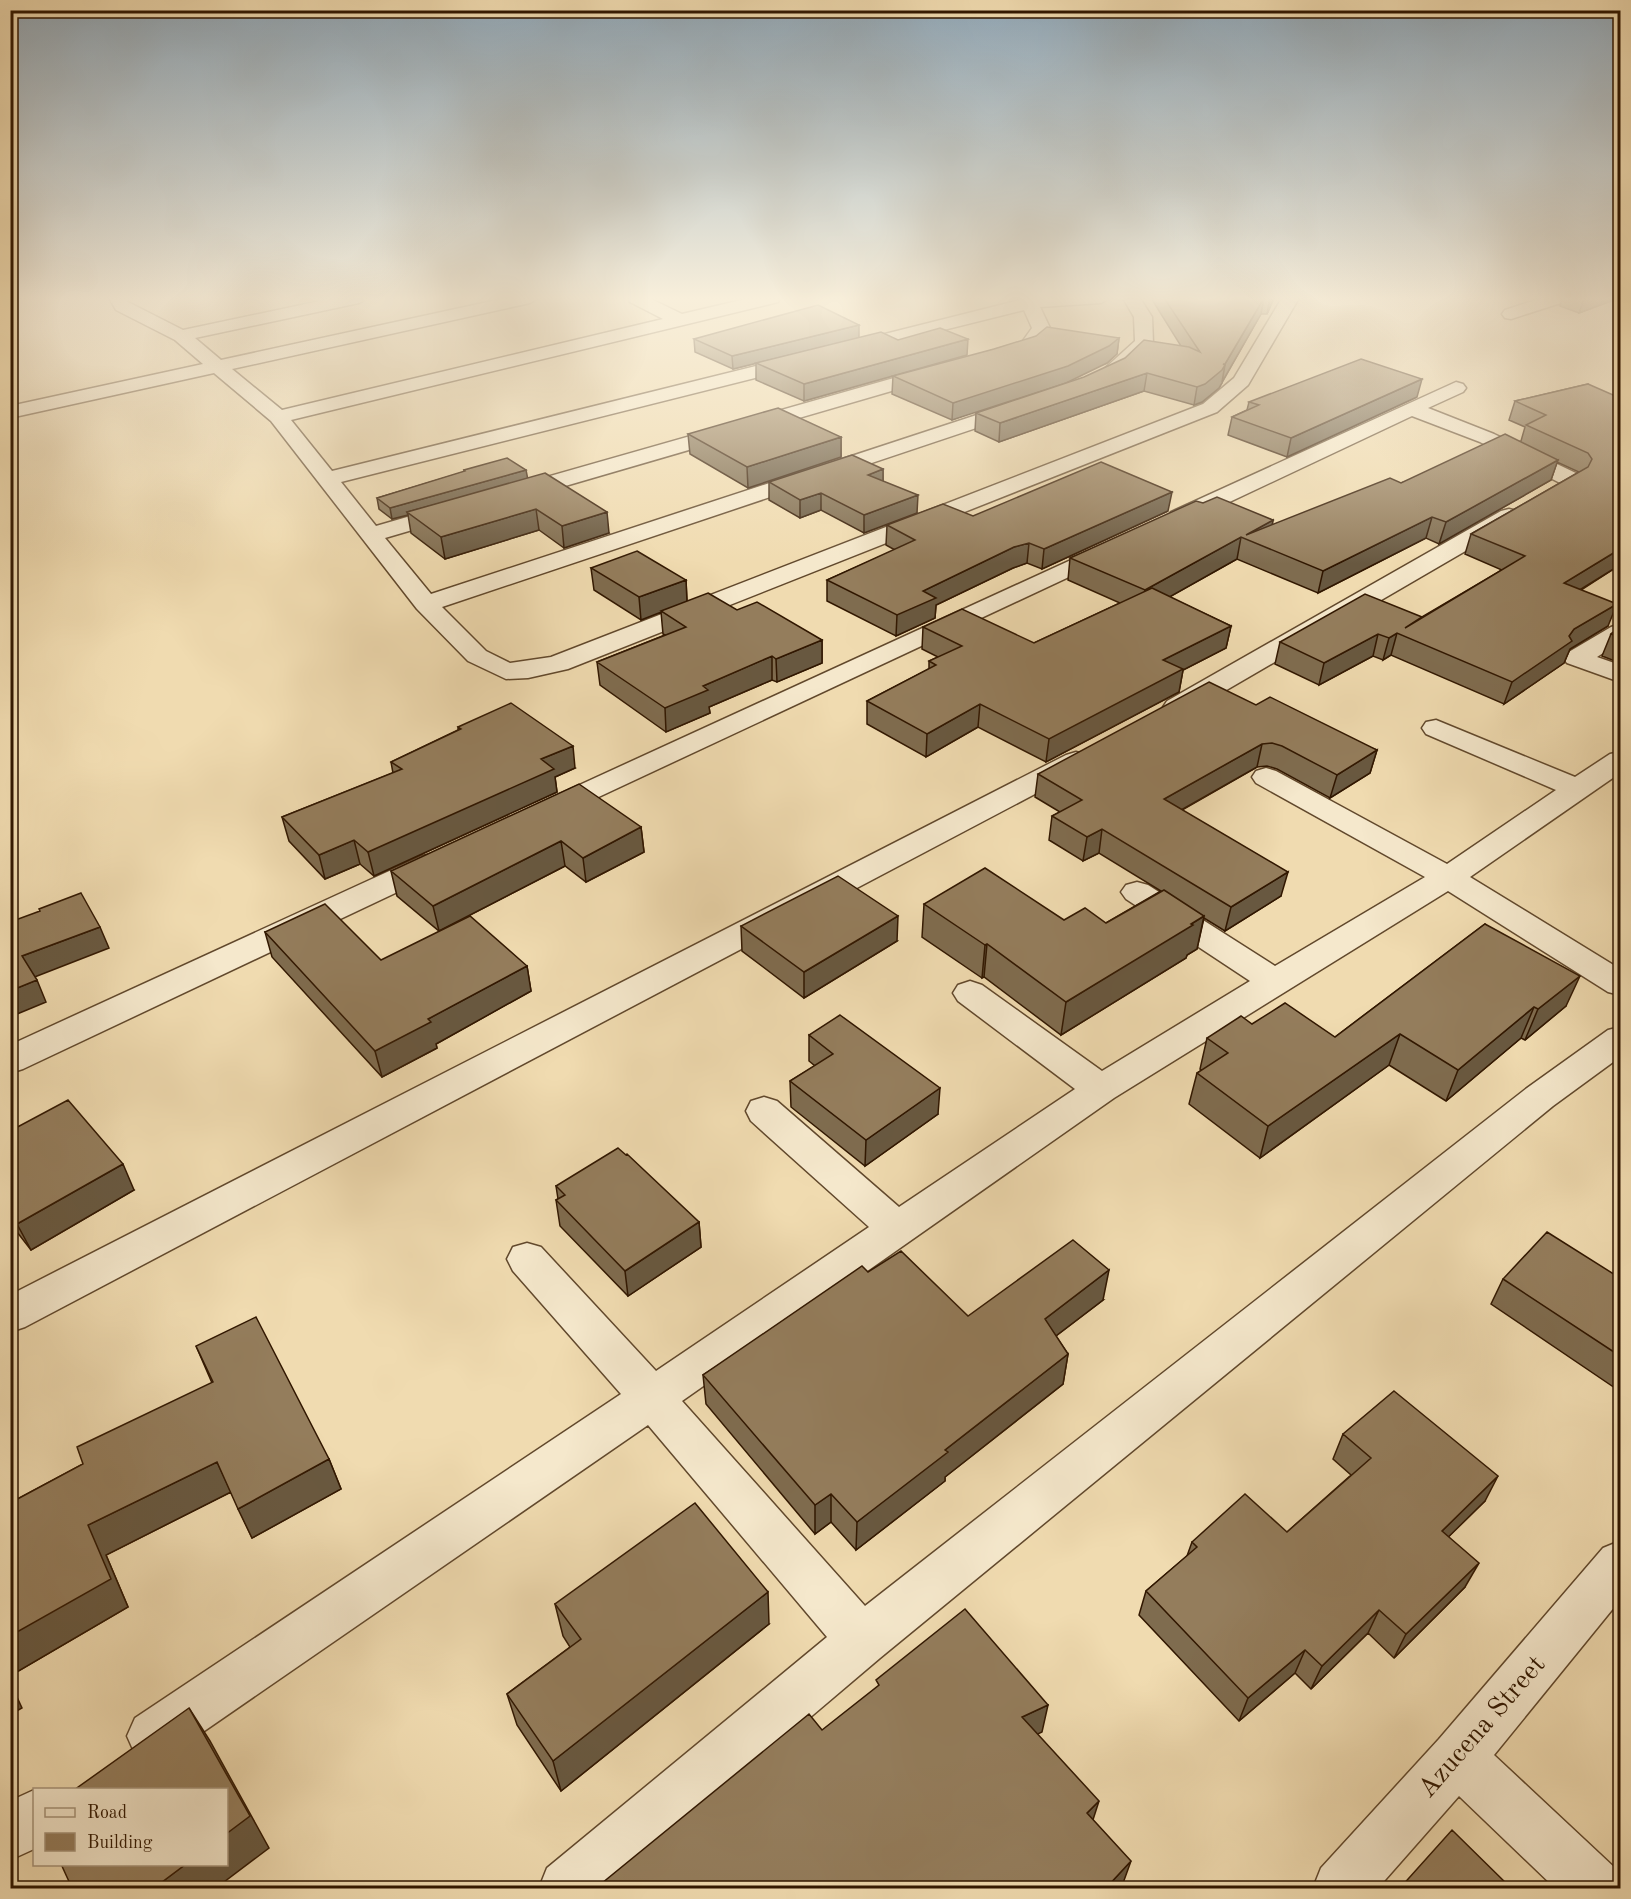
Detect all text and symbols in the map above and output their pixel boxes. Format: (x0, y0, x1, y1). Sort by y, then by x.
street label: Azucena Street (1413, 1651, 1551, 1803)
legend (33, 1788, 228, 1866)
text: Road (87, 1804, 127, 1822)
text: Building (87, 1834, 153, 1852)

